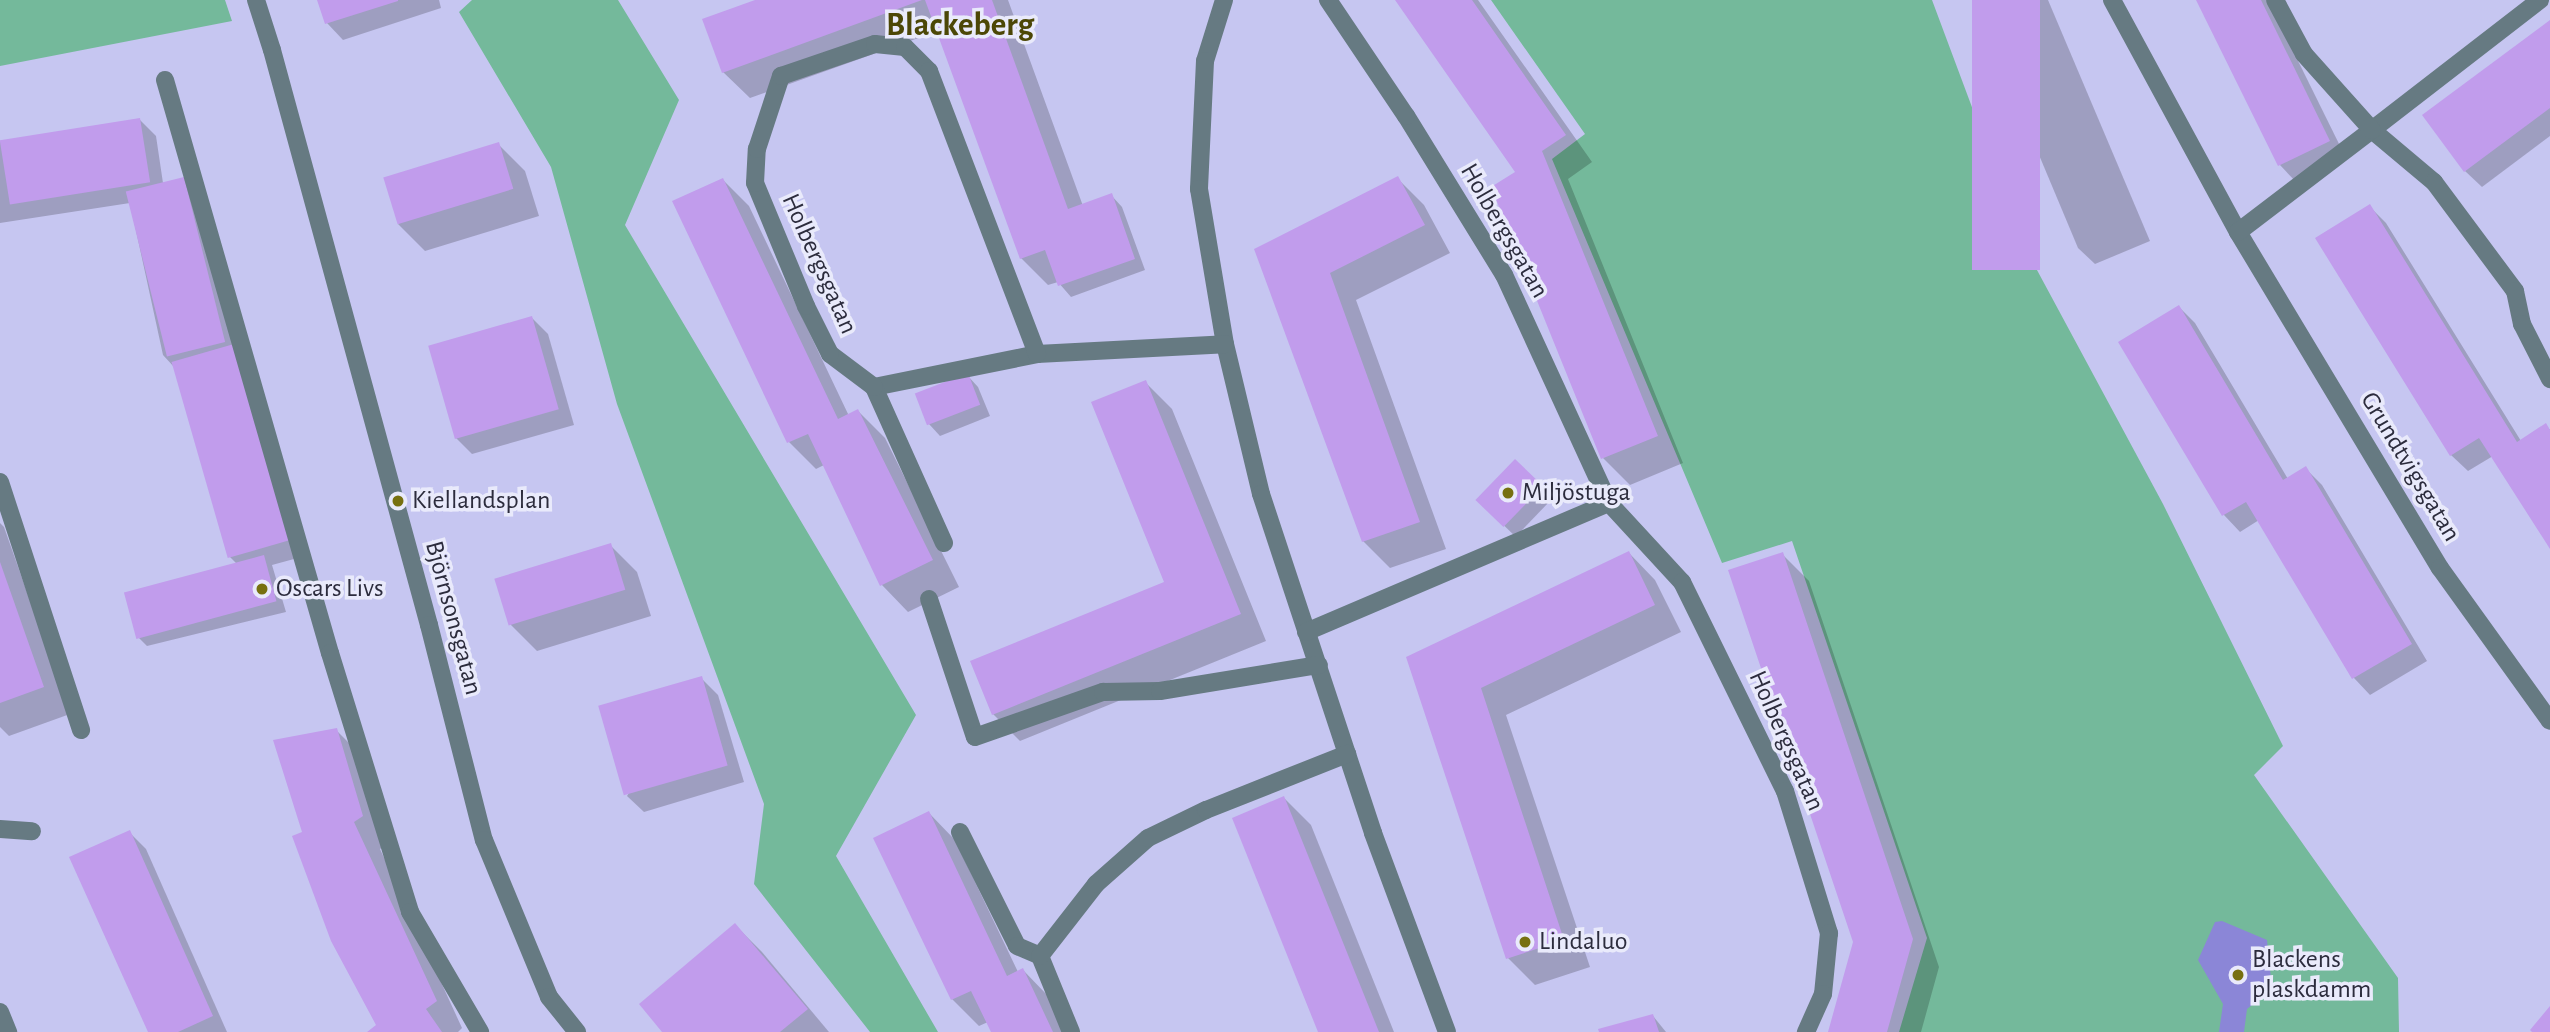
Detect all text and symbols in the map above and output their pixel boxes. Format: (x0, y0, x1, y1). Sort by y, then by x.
district label: Blackeberg (886, 6, 1034, 46)
street label: Holbergsgatan (1453, 158, 1555, 304)
street label: Holbergsgatan (774, 189, 864, 339)
street label: Grundtvigsgatan (2353, 387, 2467, 547)
place label: Miljöstuga (1522, 477, 1630, 509)
place label: Kiellandsplan (412, 485, 550, 517)
marker: Miljöstuga (1500, 485, 1516, 501)
marker: Kiellandsplan (390, 493, 406, 509)
street label: Björnsonsgatan (417, 538, 489, 698)
place label: Oscars Livs (276, 573, 384, 605)
marker: Oscars Livs (254, 581, 270, 597)
street label: Holbergsgatan (1741, 666, 1831, 816)
place label: Lindaluo (1539, 926, 1627, 958)
marker: Lindaluo (1517, 934, 1533, 950)
place label: Blackens plaskdamm (2252, 944, 2371, 1006)
marker: Blackens plaskdamm (2230, 967, 2246, 983)

